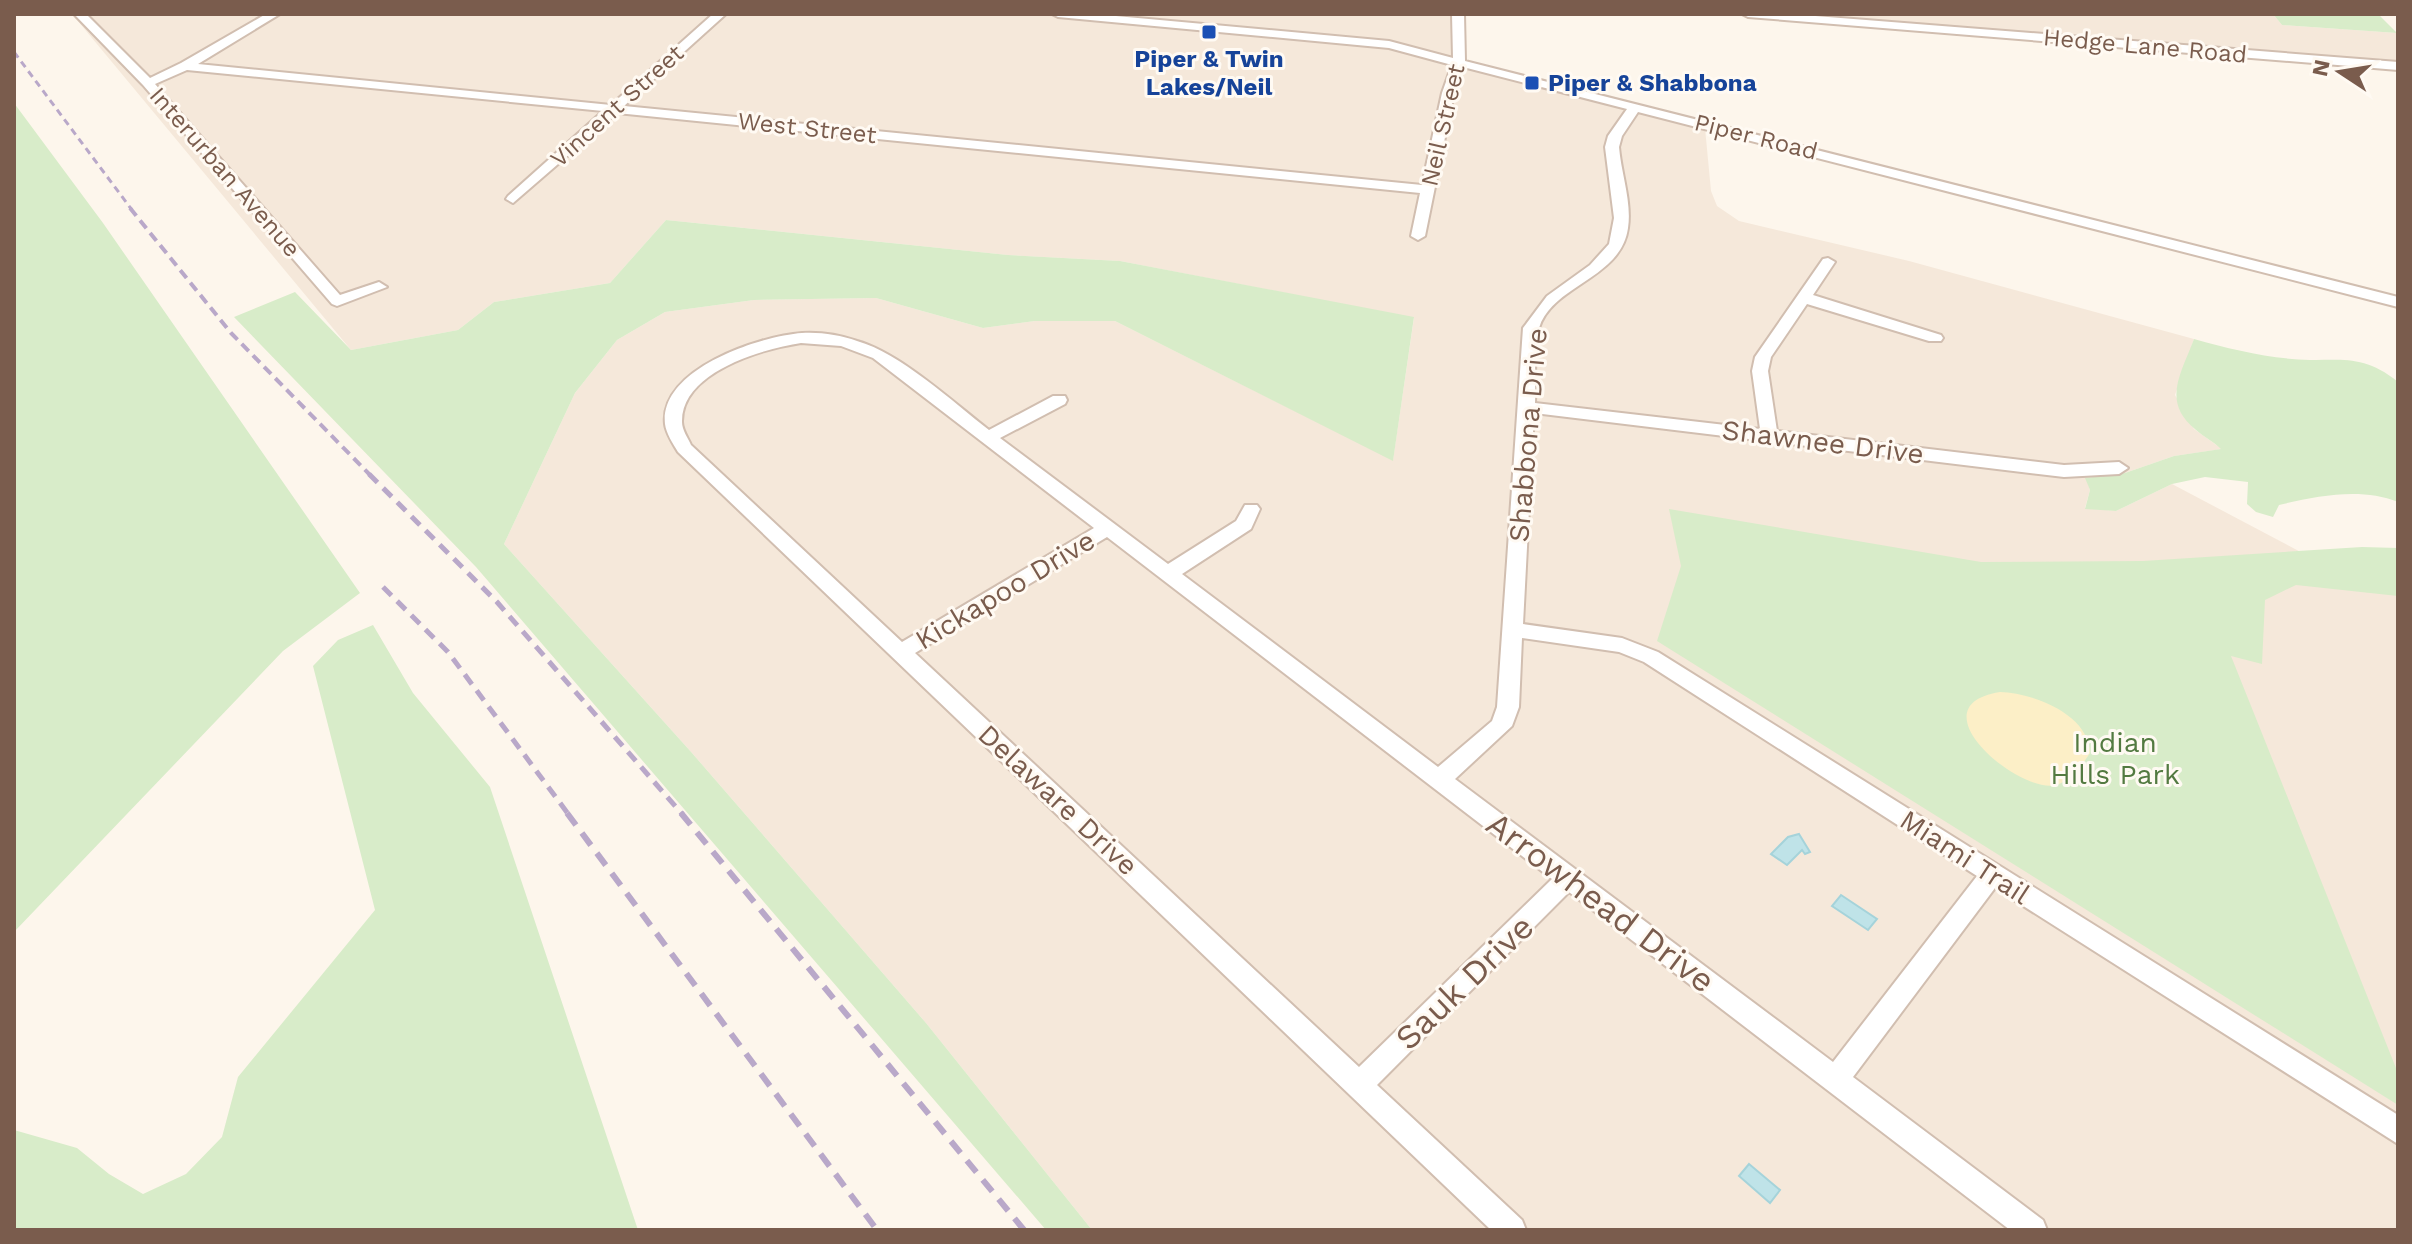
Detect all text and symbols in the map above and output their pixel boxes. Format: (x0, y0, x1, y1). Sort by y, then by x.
marker: Piper & Twin Lakes/Neil (1200, 23, 1218, 41)
street label: Hedge Lane Road (2042, 23, 2248, 69)
north arrow (2300, 32, 2380, 112)
street label: Vincent Street (545, 39, 689, 173)
place label: Piper & Twin Lakes/Neil (1134, 45, 1284, 101)
text: N (2307, 57, 2335, 79)
street label: Neil Street (1415, 61, 1471, 189)
place label: Piper & Shabbona (1548, 69, 1757, 97)
marker: Piper & Shabbona (1523, 74, 1541, 92)
street label: Interurban Avenue (144, 81, 306, 263)
street label: West Street (736, 107, 878, 149)
street label: Piper Road (1692, 108, 1820, 166)
street label: Shabbona Drive (1502, 327, 1554, 543)
street label: Shawnee Drive (1720, 413, 1926, 471)
street label: Kickapoo Drive (909, 524, 1101, 656)
street label: Delaware Drive (972, 718, 1144, 882)
park label: Indian Hills Park (2050, 726, 2180, 791)
street label: Arrowhead Drive (1479, 803, 1723, 1001)
street label: Miami Trail (1894, 803, 2036, 911)
street label: Sauk Drive (1387, 906, 1541, 1058)

